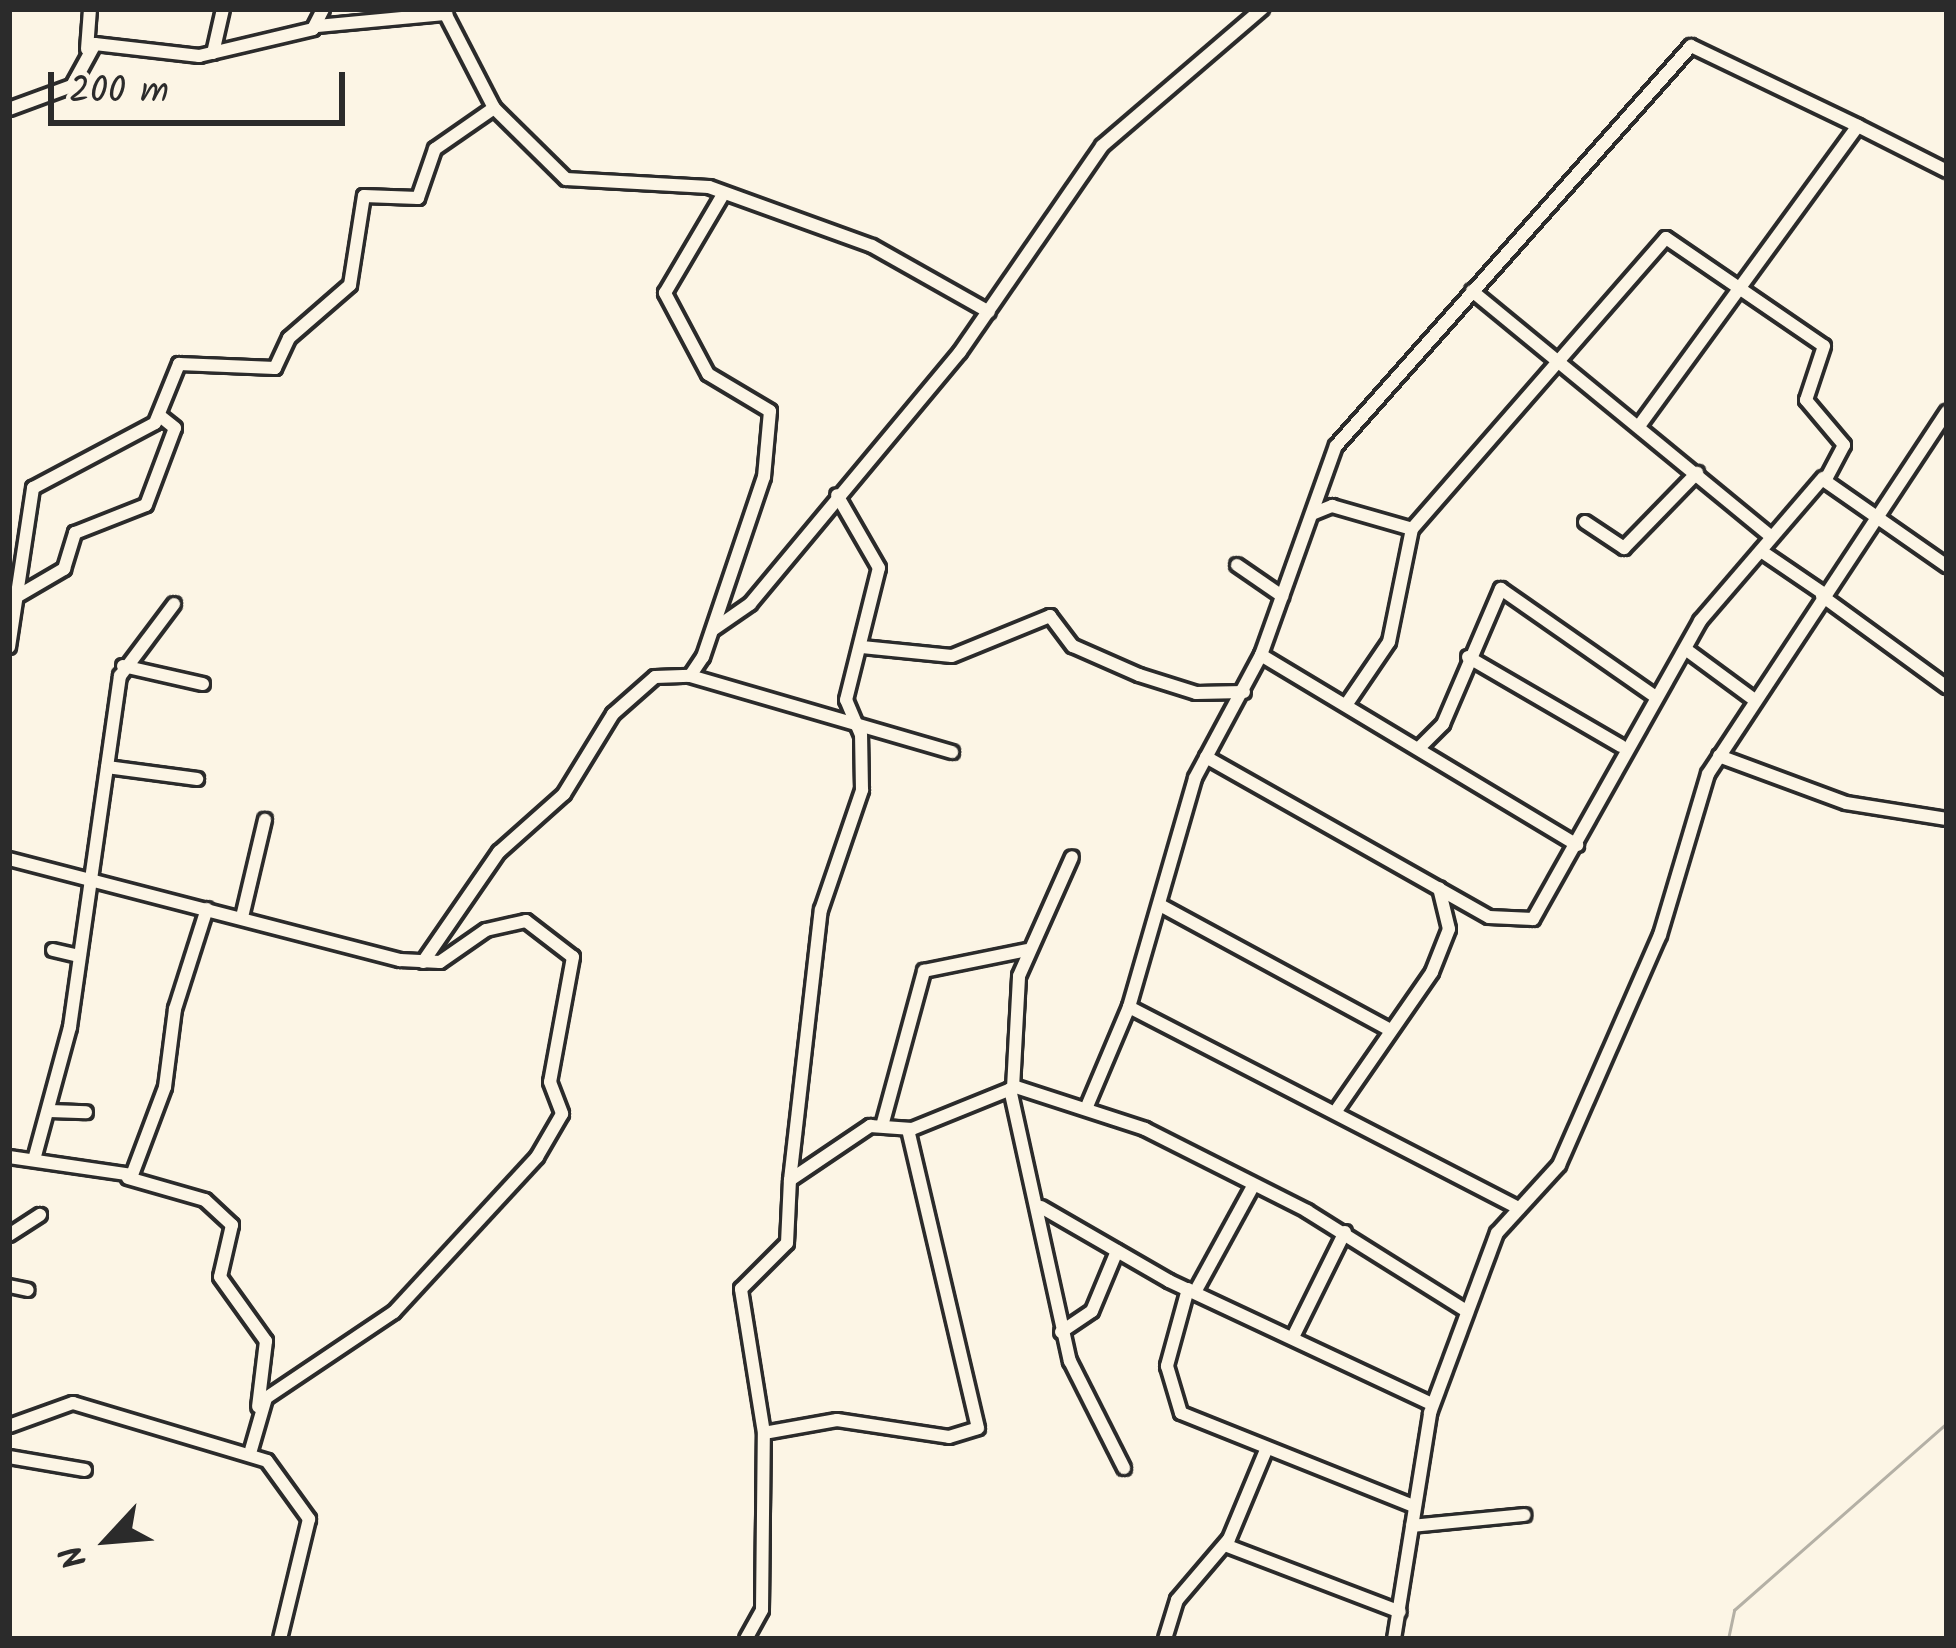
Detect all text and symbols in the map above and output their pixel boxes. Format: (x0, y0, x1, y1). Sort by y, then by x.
scale bar (54, 48, 351, 122)
text: 200 m (69, 64, 169, 121)
north arrow (48, 1480, 168, 1600)
text: N (47, 1535, 104, 1577)

